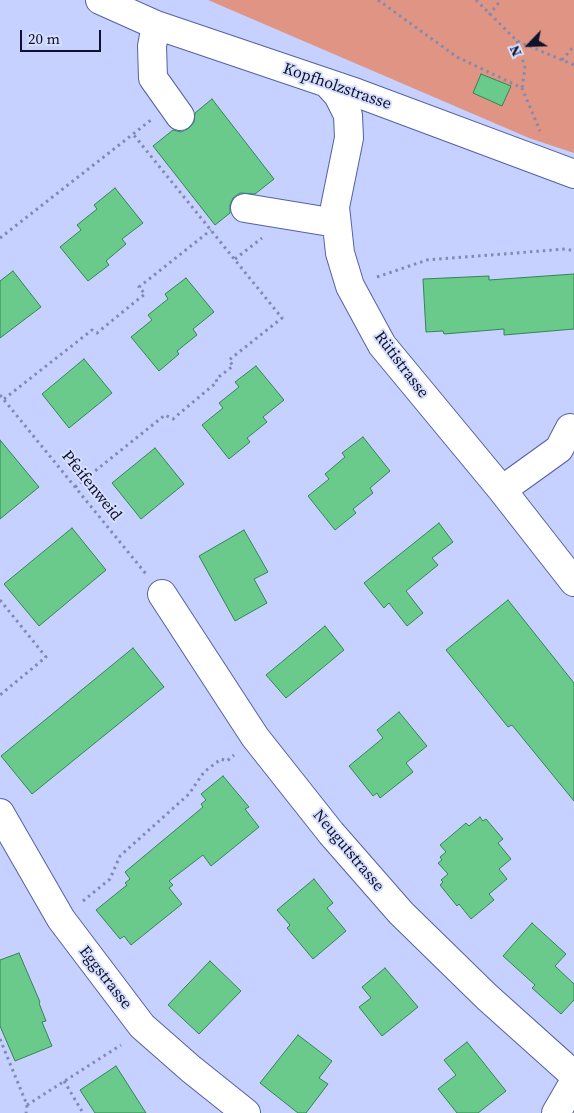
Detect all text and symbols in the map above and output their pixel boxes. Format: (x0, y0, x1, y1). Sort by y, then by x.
scale bar (22, 20, 104, 52)
north arrow (504, 20, 554, 70)
text: 20 m (28, 28, 60, 49)
text: N (504, 42, 527, 60)
street label: Kopfholzstrasse (280, 60, 394, 114)
street label: Rütistrasse (370, 328, 432, 402)
street label: Pfeifenweid (57, 447, 125, 525)
street label: Neugutstrasse (308, 806, 388, 896)
street label: Eggstrasse (74, 943, 136, 1013)

